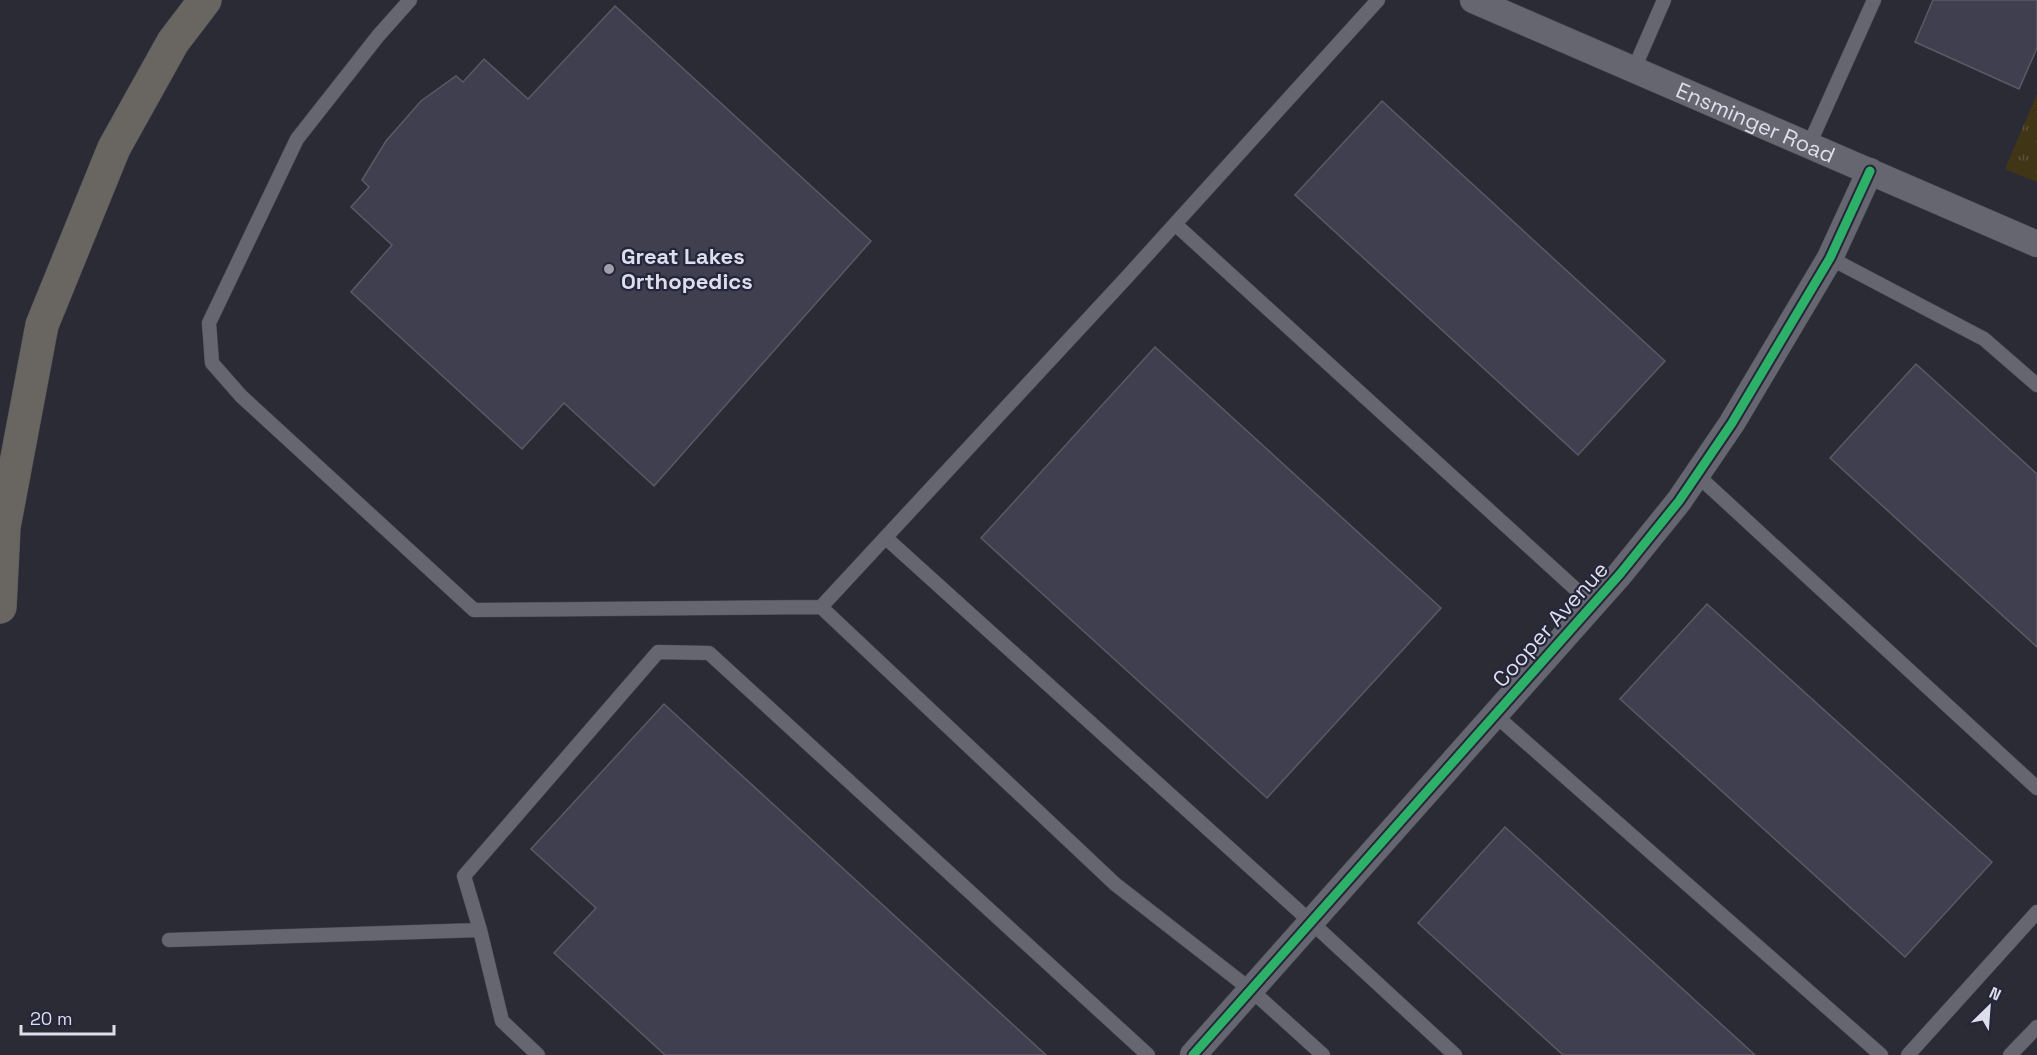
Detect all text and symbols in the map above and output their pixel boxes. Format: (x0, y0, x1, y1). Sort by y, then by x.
street label: Ensminger Road (1672, 76, 1839, 169)
place label: Great Lakes Orthopedics (621, 242, 753, 295)
marker: Great Lakes Orthopedics (602, 262, 616, 276)
street label: Cooper Avenue (1486, 555, 1614, 693)
north arrow (1959, 977, 2019, 1037)
text: N (1986, 982, 2004, 1006)
scale bar (21, 998, 114, 1036)
text: 20 m (30, 1007, 73, 1030)

